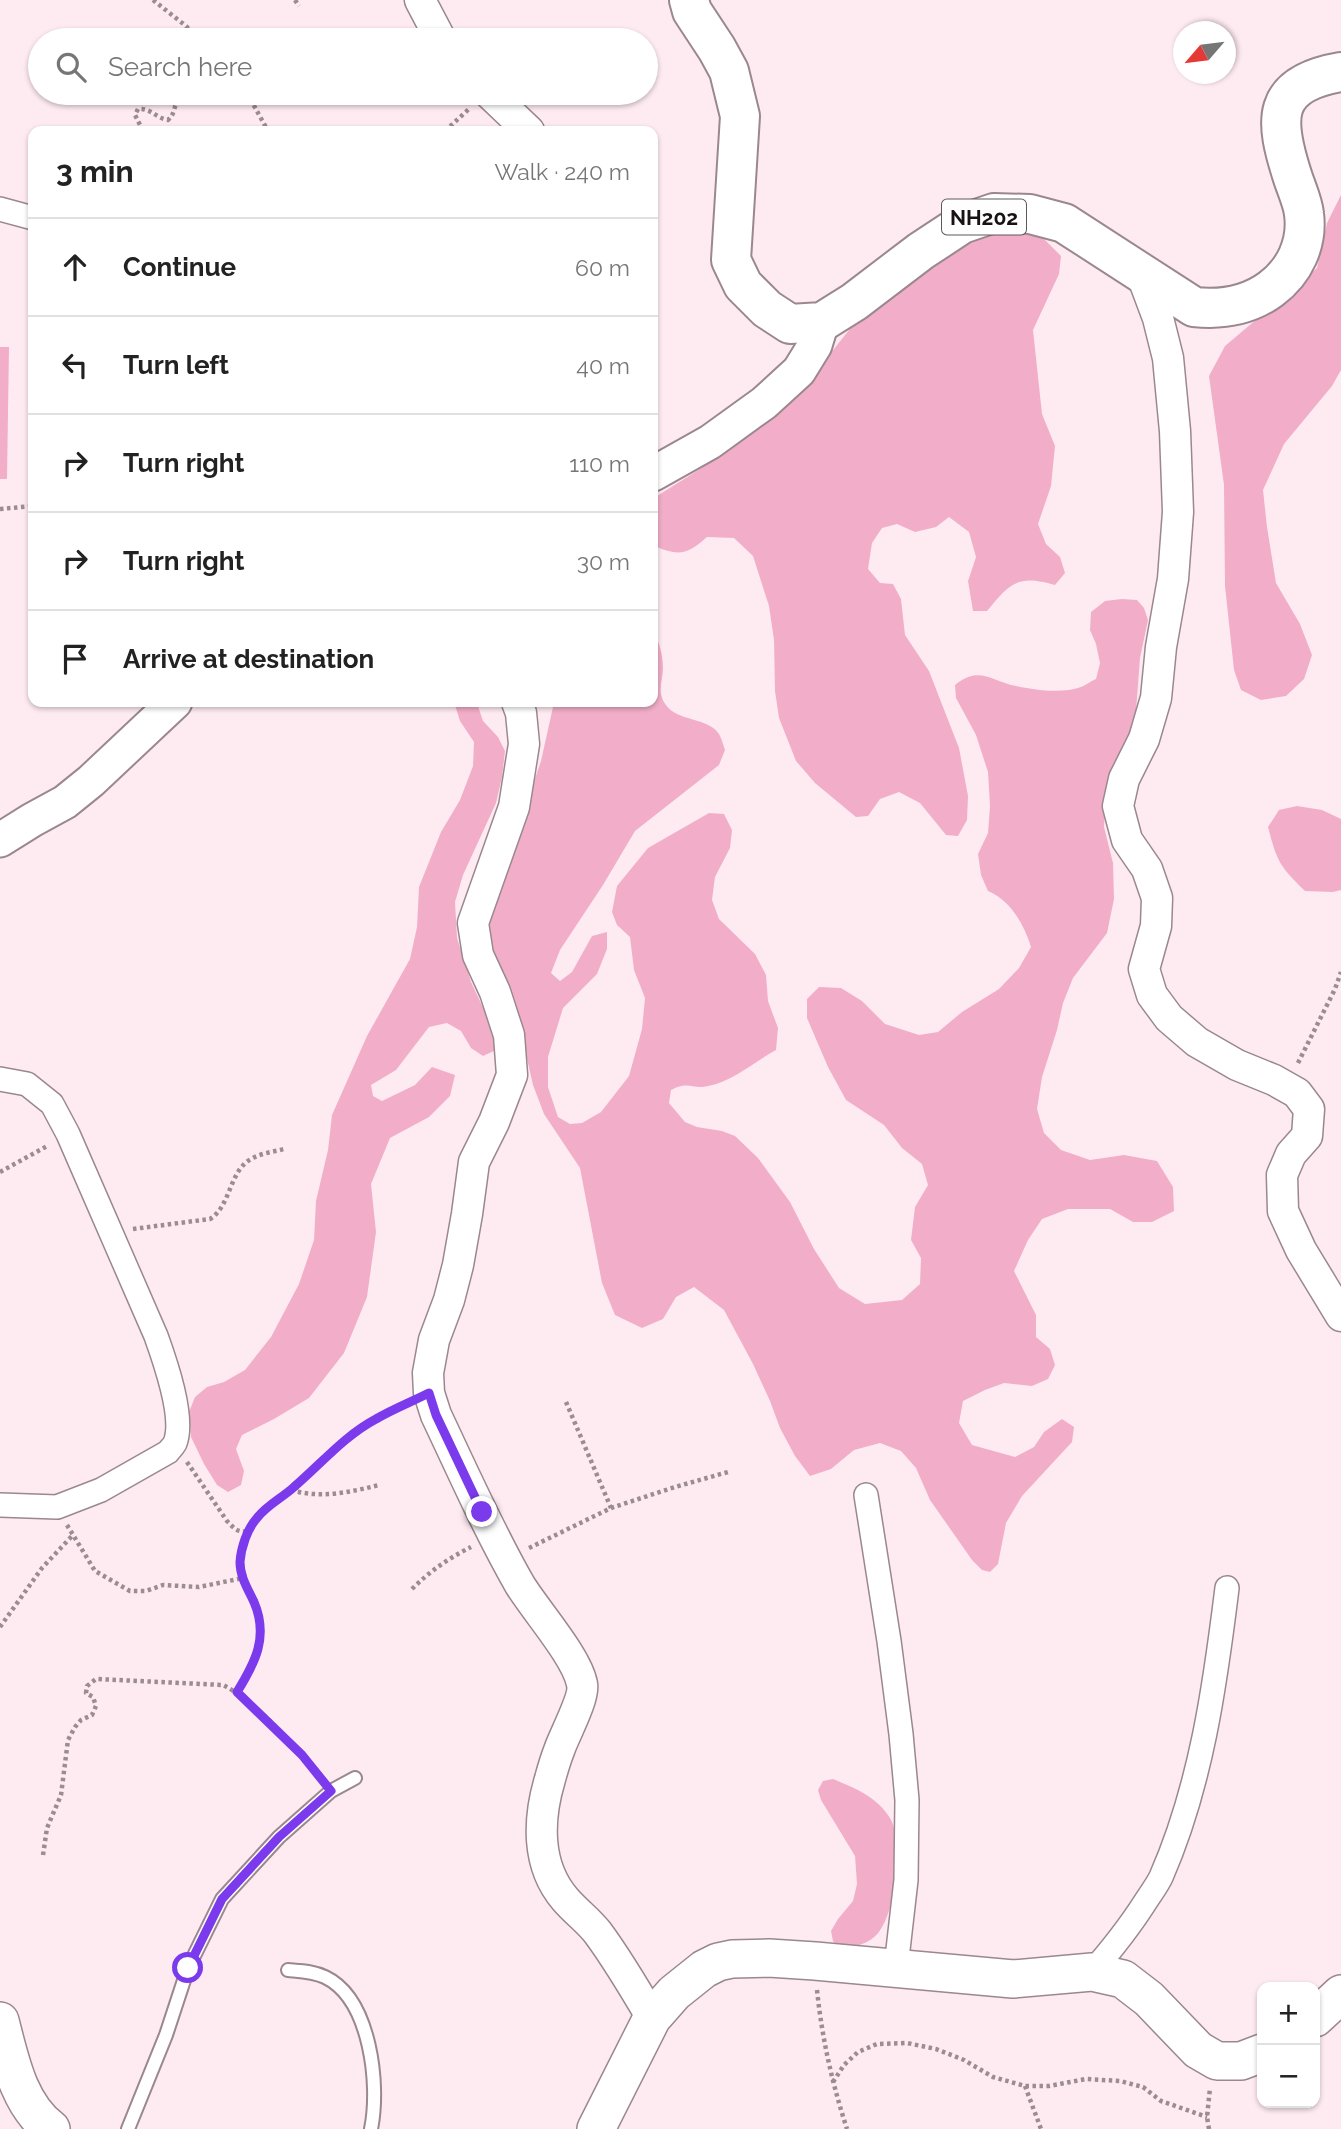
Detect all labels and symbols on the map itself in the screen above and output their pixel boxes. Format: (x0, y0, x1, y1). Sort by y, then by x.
north arrow (1173, 21, 1236, 84)
road number: NH202 (942, 200, 1026, 234)
route end (466, 1496, 497, 1527)
route start (172, 1952, 203, 1983)

